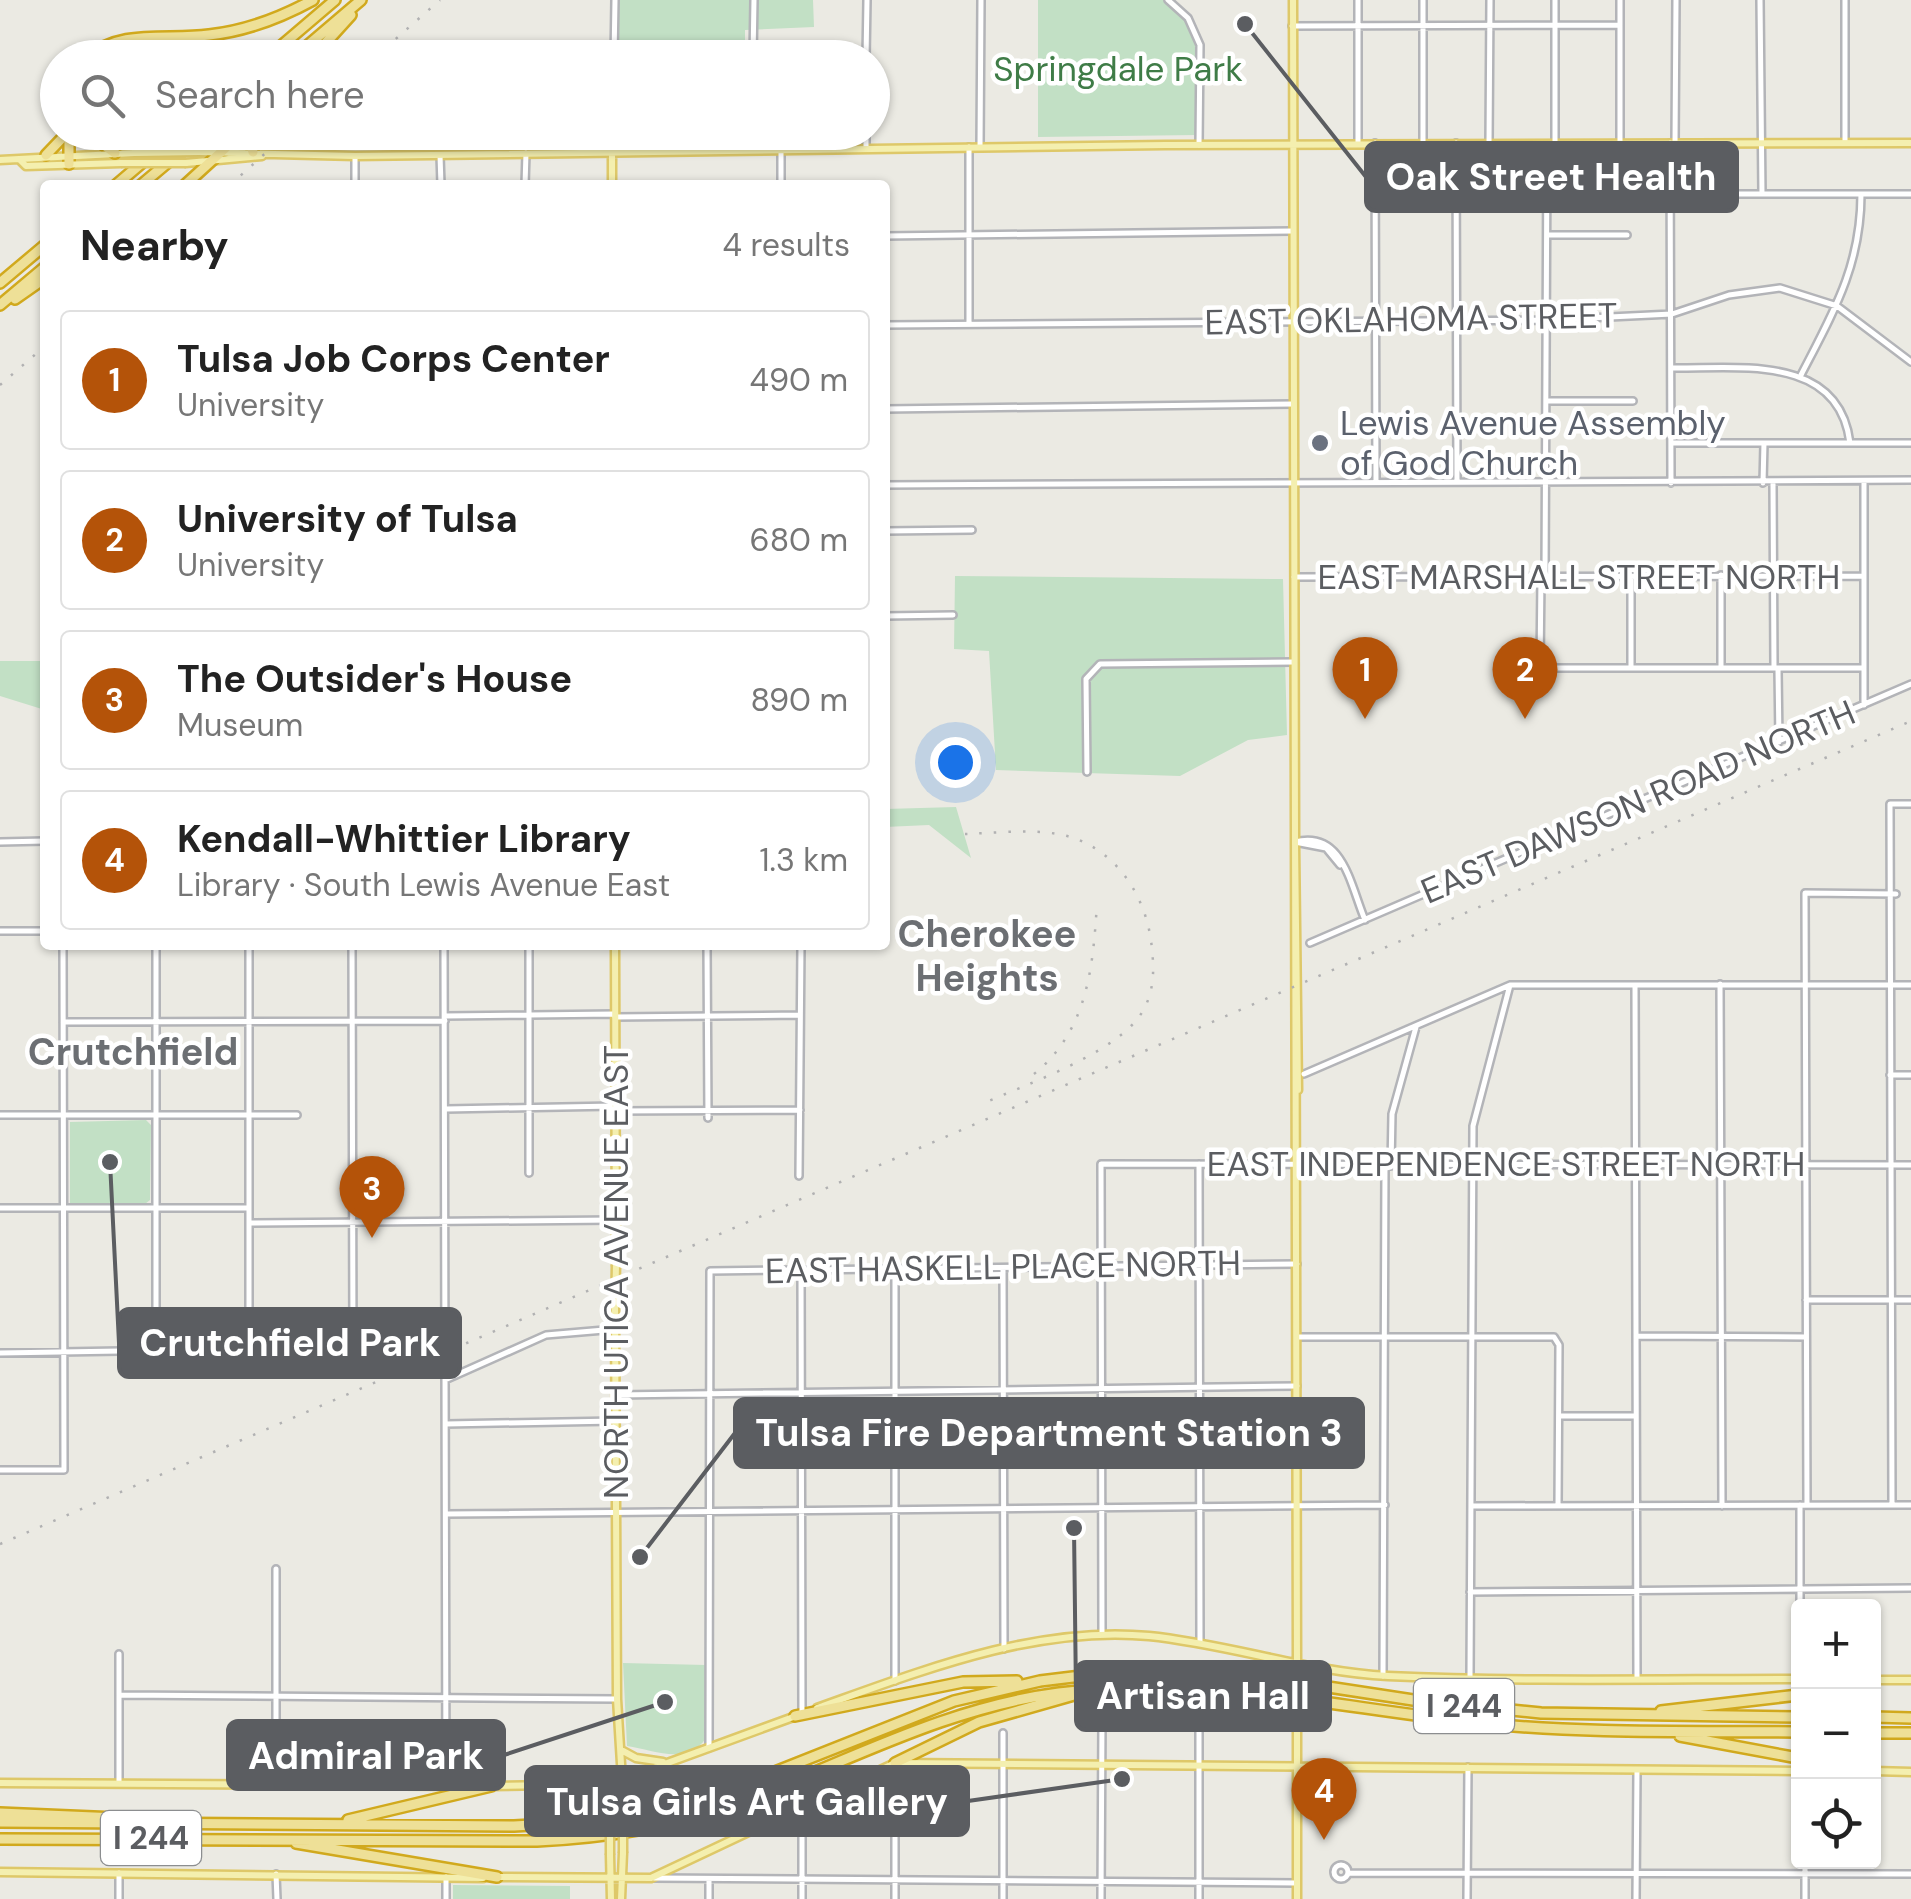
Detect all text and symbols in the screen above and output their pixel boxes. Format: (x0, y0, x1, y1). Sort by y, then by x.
search box (40, 40, 890, 150)
park label: Springdale Park (993, 46, 1243, 92)
icon: search (75, 68, 130, 123)
text: Search here (155, 70, 365, 120)
callout: Oak Street Health (1366, 143, 1737, 211)
text: Oak Street Health (1386, 152, 1716, 202)
text: Nearby (80, 218, 229, 273)
text: 4 results (723, 224, 850, 266)
street label: EAST OKLAHOMA STREET (1204, 292, 1618, 346)
text: Tulsa Job Corps Center (177, 334, 610, 384)
text: 1 (109, 359, 120, 401)
text: 490 m (750, 359, 848, 401)
text: University (177, 384, 324, 426)
place label: Lewis Avenue Assembly of God Church (1340, 400, 1726, 486)
marker: Lewis Avenue Assembly of God Church (1309, 432, 1331, 454)
text: University of Tulsa (177, 494, 518, 544)
text: 2 (105, 519, 124, 561)
text: 680 m (750, 519, 848, 561)
text: University (177, 544, 324, 586)
street label: EAST MARSHALL STREET NORTH (1318, 554, 1840, 600)
pin: 1 (1332, 636, 1398, 719)
pin: 2 (1492, 636, 1558, 719)
text: The Outsider's House (177, 654, 572, 704)
text: 3 (105, 679, 124, 721)
text: 890 m (750, 679, 848, 721)
street label: EAST DAWSON ROAD NORTH (1414, 690, 1862, 914)
text: Museum (177, 704, 303, 746)
your location (930, 737, 981, 788)
text: Kendall-Whittier Library (177, 814, 631, 864)
text: 4 (104, 839, 125, 881)
text: 1.3 km (760, 839, 848, 881)
text: Library · South Lewis Avenue East (177, 864, 670, 906)
district label: Cherokee Heights (898, 909, 1076, 1003)
district label: Crutchfield (28, 1027, 238, 1077)
street label: NORTH UTICA AVENUE EAST (593, 1045, 639, 1499)
street label: EAST INDEPENDENCE STREET NORTH (1207, 1141, 1805, 1187)
pin: 3 (340, 1156, 404, 1238)
street label: EAST HASKELL PLACE NORTH (765, 1240, 1241, 1294)
callout: Crutchfield Park (119, 1309, 460, 1377)
text: Crutchfield Park (139, 1318, 441, 1368)
callout: Tulsa Fire Department Station 3 (735, 1399, 1363, 1467)
text: Tulsa Fire Department Station 3 (755, 1408, 1343, 1458)
map controls (1791, 1599, 1881, 1869)
button: + (1791, 1599, 1881, 1689)
callout: Artisan Hall (1076, 1662, 1330, 1730)
text: Artisan Hall (1096, 1671, 1310, 1721)
road number: I 244 (1414, 1679, 1514, 1733)
button: − (1791, 1689, 1881, 1779)
callout: Admiral Park (228, 1721, 504, 1789)
text: Admiral Park (248, 1731, 484, 1781)
pin: 4 (1292, 1758, 1356, 1840)
callout: Tulsa Girls Art Gallery (526, 1767, 968, 1835)
text: Tulsa Girls Art Gallery (546, 1777, 948, 1827)
button: locate (1791, 1779, 1881, 1869)
road number: I 244 (101, 1811, 201, 1865)

